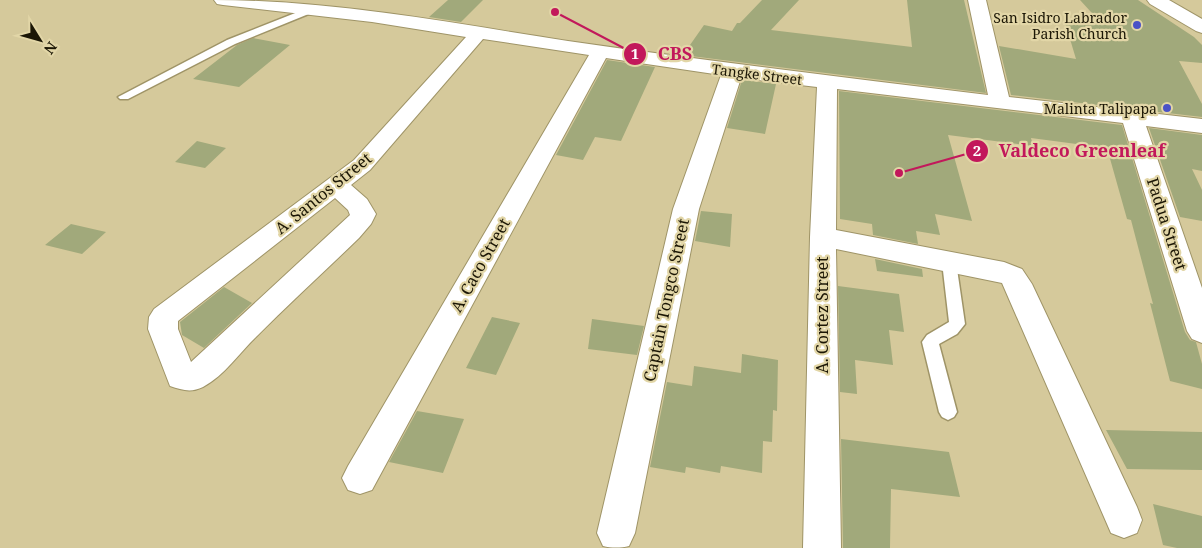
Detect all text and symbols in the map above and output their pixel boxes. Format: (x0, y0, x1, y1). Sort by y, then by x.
place label: San Isidro Labrador Parish Church (993, 8, 1127, 43)
north arrow (15, 15, 65, 65)
marker: San Isidro Labrador Parish Church (1131, 19, 1143, 31)
callout: CBS (622, 37, 702, 70)
text: N (40, 38, 62, 58)
text: CBS (658, 41, 692, 65)
text: 1 (631, 43, 639, 63)
street label: Tangke Street (711, 59, 803, 89)
place label: Malinta Talipapa (1044, 99, 1157, 118)
marker: Malinta Talipapa (1161, 102, 1173, 114)
callout: Valdeco Greenleaf (964, 134, 1176, 167)
text: Valdeco Greenleaf (999, 138, 1167, 162)
text: 2 (973, 140, 981, 160)
street label: A. Santos Street (270, 147, 376, 239)
street label: Padua Street (1142, 175, 1192, 274)
street label: A. Caco Street (445, 214, 515, 316)
street label: Captain Tongco Street (638, 216, 694, 383)
street label: A. Cortez Street (811, 256, 833, 374)

